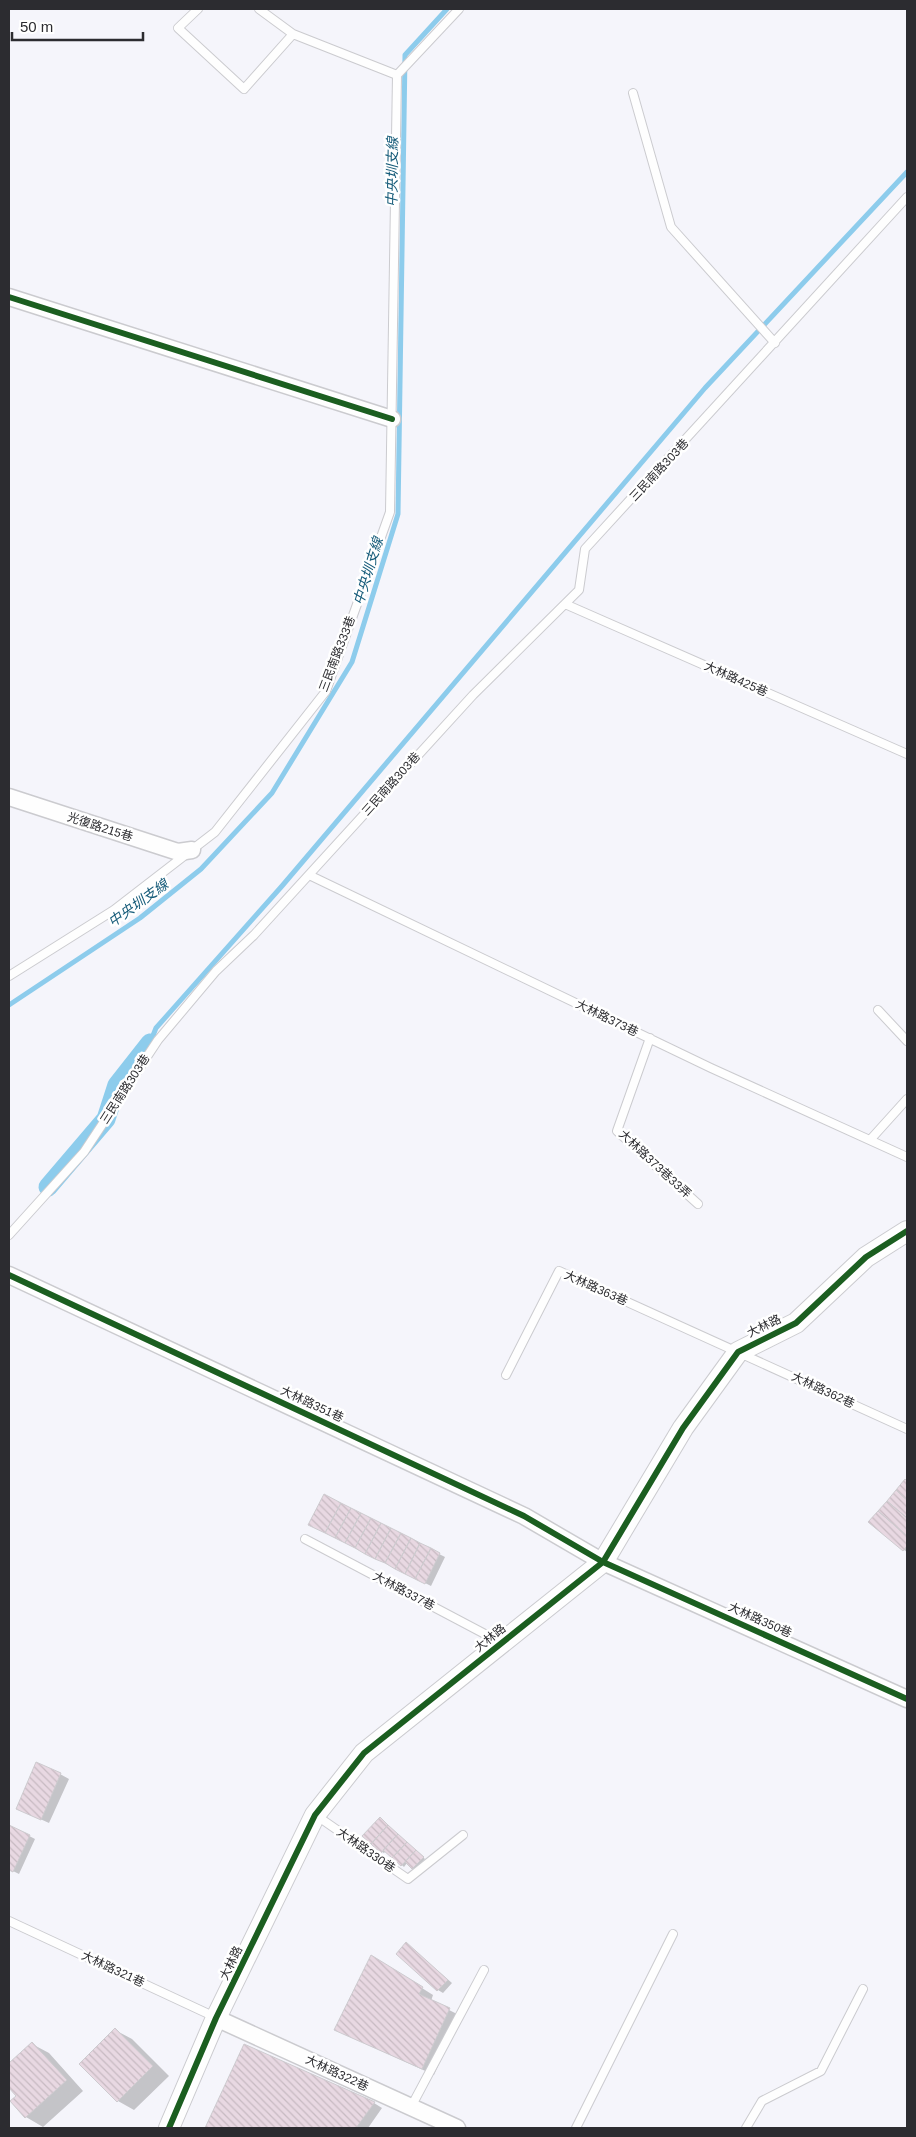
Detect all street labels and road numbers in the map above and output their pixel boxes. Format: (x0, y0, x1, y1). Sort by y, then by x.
street label: 三民南路303巷 (627, 436, 691, 504)
street label: 三民南路333巷 (316, 614, 358, 694)
street label: 大林路425巷 (702, 659, 770, 699)
street label: 三民南路303巷 (359, 750, 423, 818)
street label: 光復路215巷 (65, 810, 135, 844)
street label: 大林路373巷 (573, 997, 641, 1039)
street label: 三民南路303巷 (97, 1052, 153, 1126)
street label: 大林路373巷33弄 (616, 1127, 694, 1201)
street label: 大林路363巷 (562, 1268, 630, 1308)
street label: 大林路 (745, 1312, 783, 1340)
street label: 大林路362巷 (789, 1369, 857, 1411)
street label: 大林路351巷 (278, 1383, 346, 1425)
street label: 大林路337巷 (371, 1569, 437, 1613)
street label: 大林路350巷 (726, 1600, 794, 1640)
street label: 大林路 (472, 1621, 508, 1655)
street label: 大林路330巷 (334, 1825, 398, 1875)
street label: 大林路 (217, 1944, 245, 1982)
street label: 大林路321巷 (79, 1948, 147, 1990)
street label: 大林路322巷 (303, 2052, 371, 2094)

